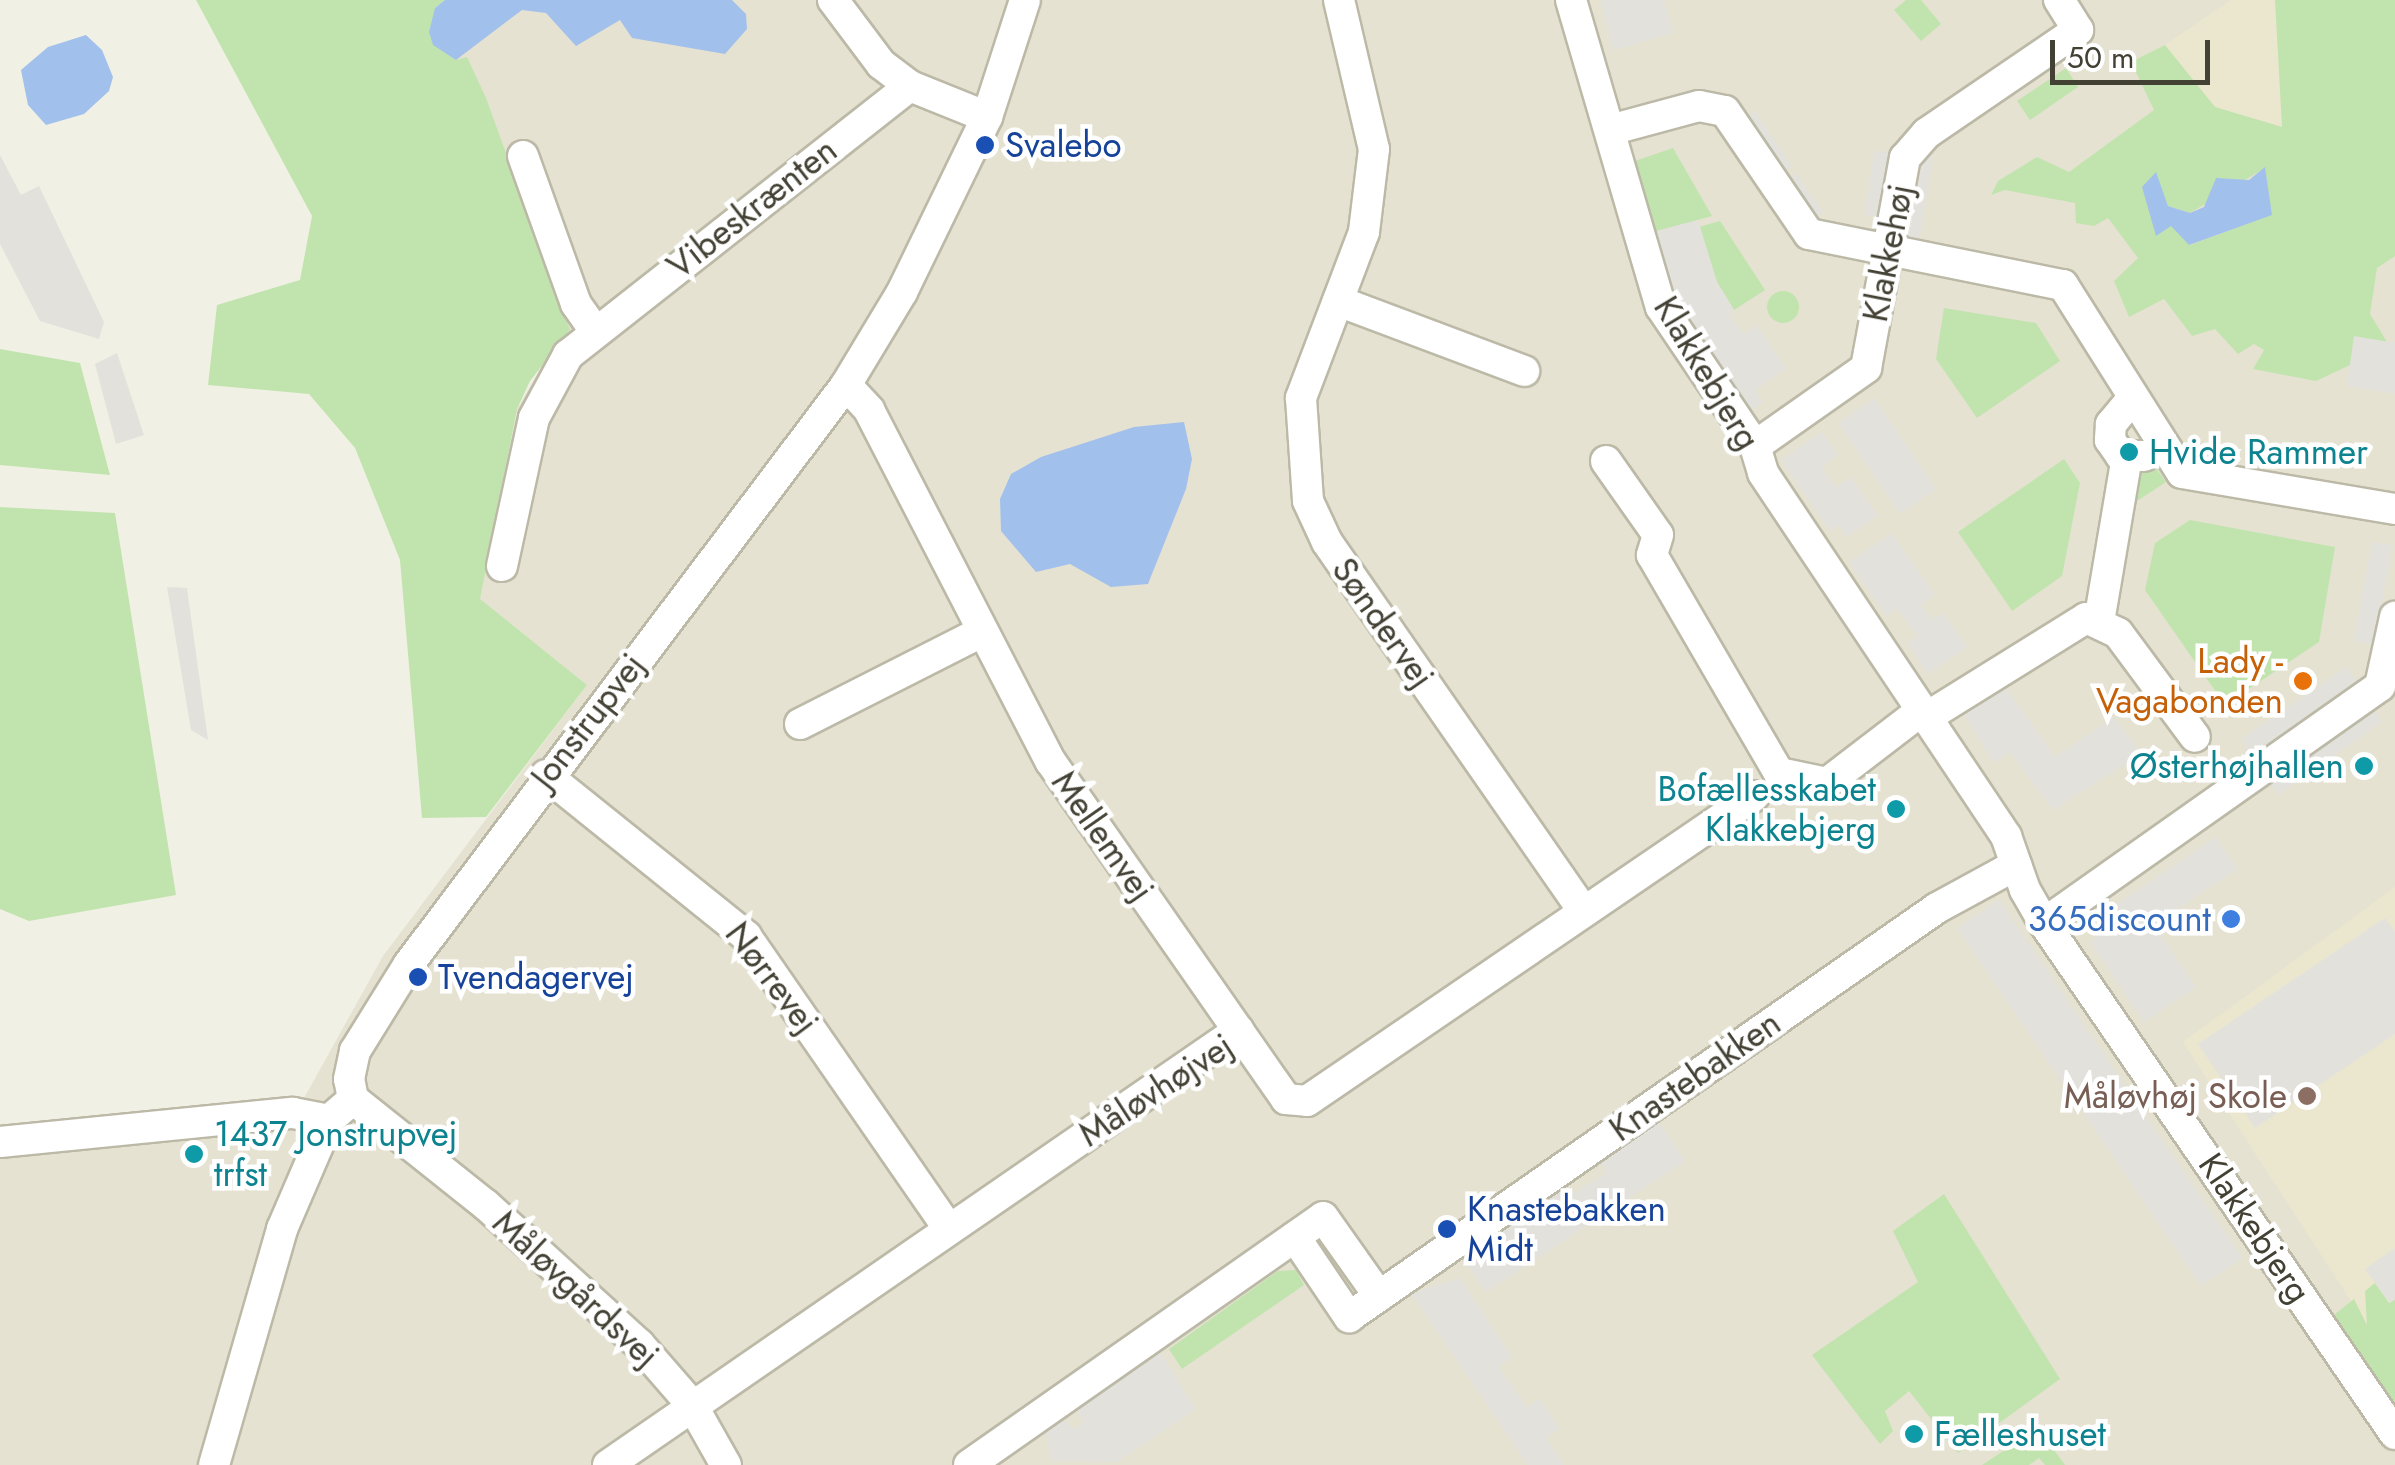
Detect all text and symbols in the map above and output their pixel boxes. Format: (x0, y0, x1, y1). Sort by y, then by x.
scale bar (2055, 20, 2215, 82)
text: 50 m (2067, 36, 2134, 79)
place label: Svalebo (1005, 124, 1122, 166)
street label: Vibeskrænten (659, 129, 845, 287)
marker: Svalebo (974, 134, 996, 156)
street label: Klakkehøj (1854, 181, 1922, 325)
street label: Klakkebjerg (1645, 289, 1769, 457)
place label: Hvide Rammer (2149, 431, 2368, 473)
marker: Hvide Rammer (2118, 441, 2140, 463)
street label: Søndervej (1323, 550, 1443, 696)
place label: Lady - Vagabonden (2096, 640, 2283, 722)
street label: Jonstrupvej (522, 645, 654, 797)
marker: Lady - Vagabonden (2292, 670, 2314, 692)
place label: Østerhøjhallen (2130, 745, 2344, 787)
marker: Østerhøjhallen (2353, 755, 2375, 777)
street label: Mellemvej (1043, 763, 1163, 909)
place label: Bofællesskabet Klakkebjerg (1658, 768, 1876, 850)
marker: Bofællesskabet Klakkebjerg (1885, 798, 1907, 820)
place label: 365discount (2028, 898, 2211, 940)
marker: 365discount (2220, 908, 2242, 930)
street label: Nørrevej (716, 914, 828, 1042)
place label: Tvendagervej (438, 956, 634, 998)
marker: Tvendagervej (407, 966, 429, 988)
street label: Knastebakken (1601, 1002, 1789, 1150)
street label: Måløvhøjvej (1071, 1025, 1241, 1155)
place label: Måløvhøj Skole (2064, 1075, 2287, 1117)
marker: Måløvhøj Skole (2296, 1085, 2318, 1107)
place label: 1437 Jonstrupvej trfst (214, 1113, 457, 1195)
marker: 1437 Jonstrupvej trfst (183, 1143, 205, 1165)
street label: Klakkebjerg (2190, 1145, 2320, 1311)
place label: Knastebakken Midt (1467, 1188, 1666, 1270)
street label: Måløvgårdsvej (484, 1202, 668, 1376)
marker: Knastebakken Midt (1436, 1218, 1458, 1240)
place label: Fælleshuset (1934, 1413, 2106, 1455)
marker: Fælleshuset (1903, 1423, 1925, 1445)

